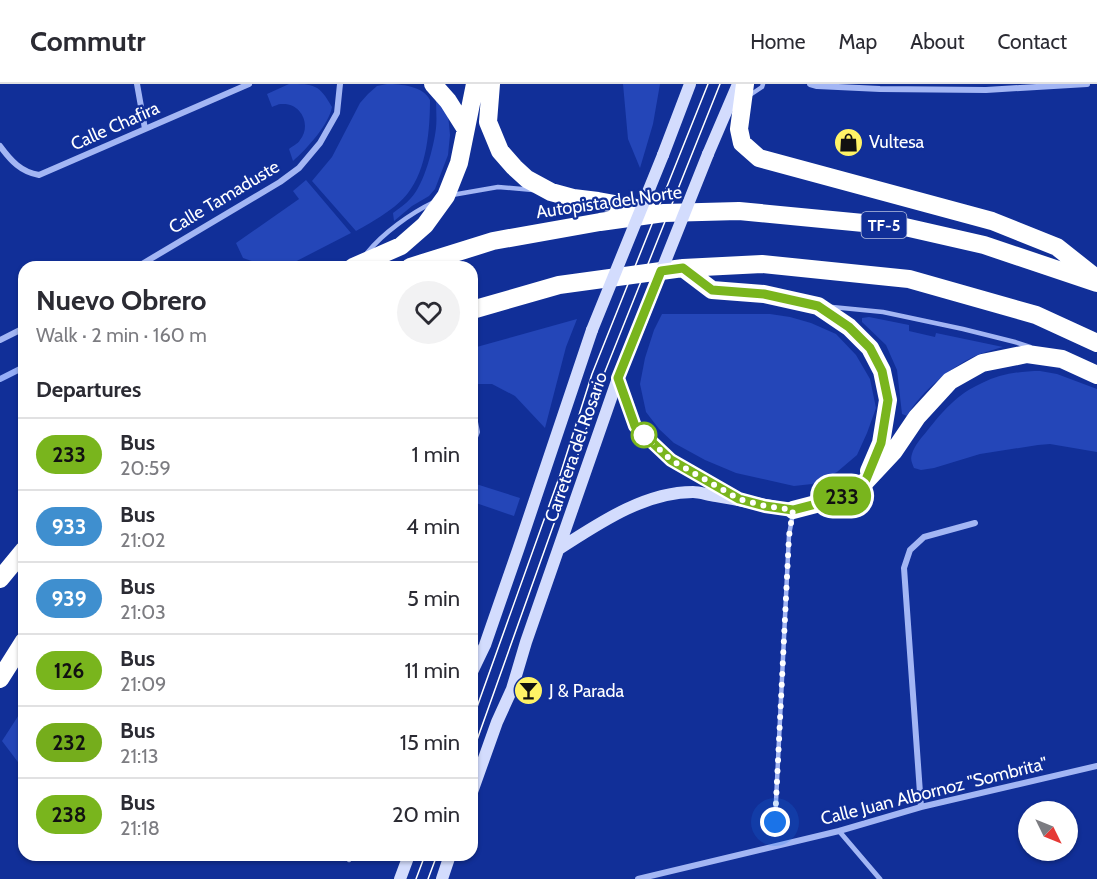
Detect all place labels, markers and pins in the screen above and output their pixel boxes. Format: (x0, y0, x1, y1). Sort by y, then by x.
shop icon: Vultesa (832, 126, 864, 158)
place label: Vultesa (869, 131, 925, 153)
unlabelled marker (631, 422, 657, 448)
bar icon: J & Parada (512, 675, 544, 707)
place label: J & Parada (548, 680, 625, 702)

